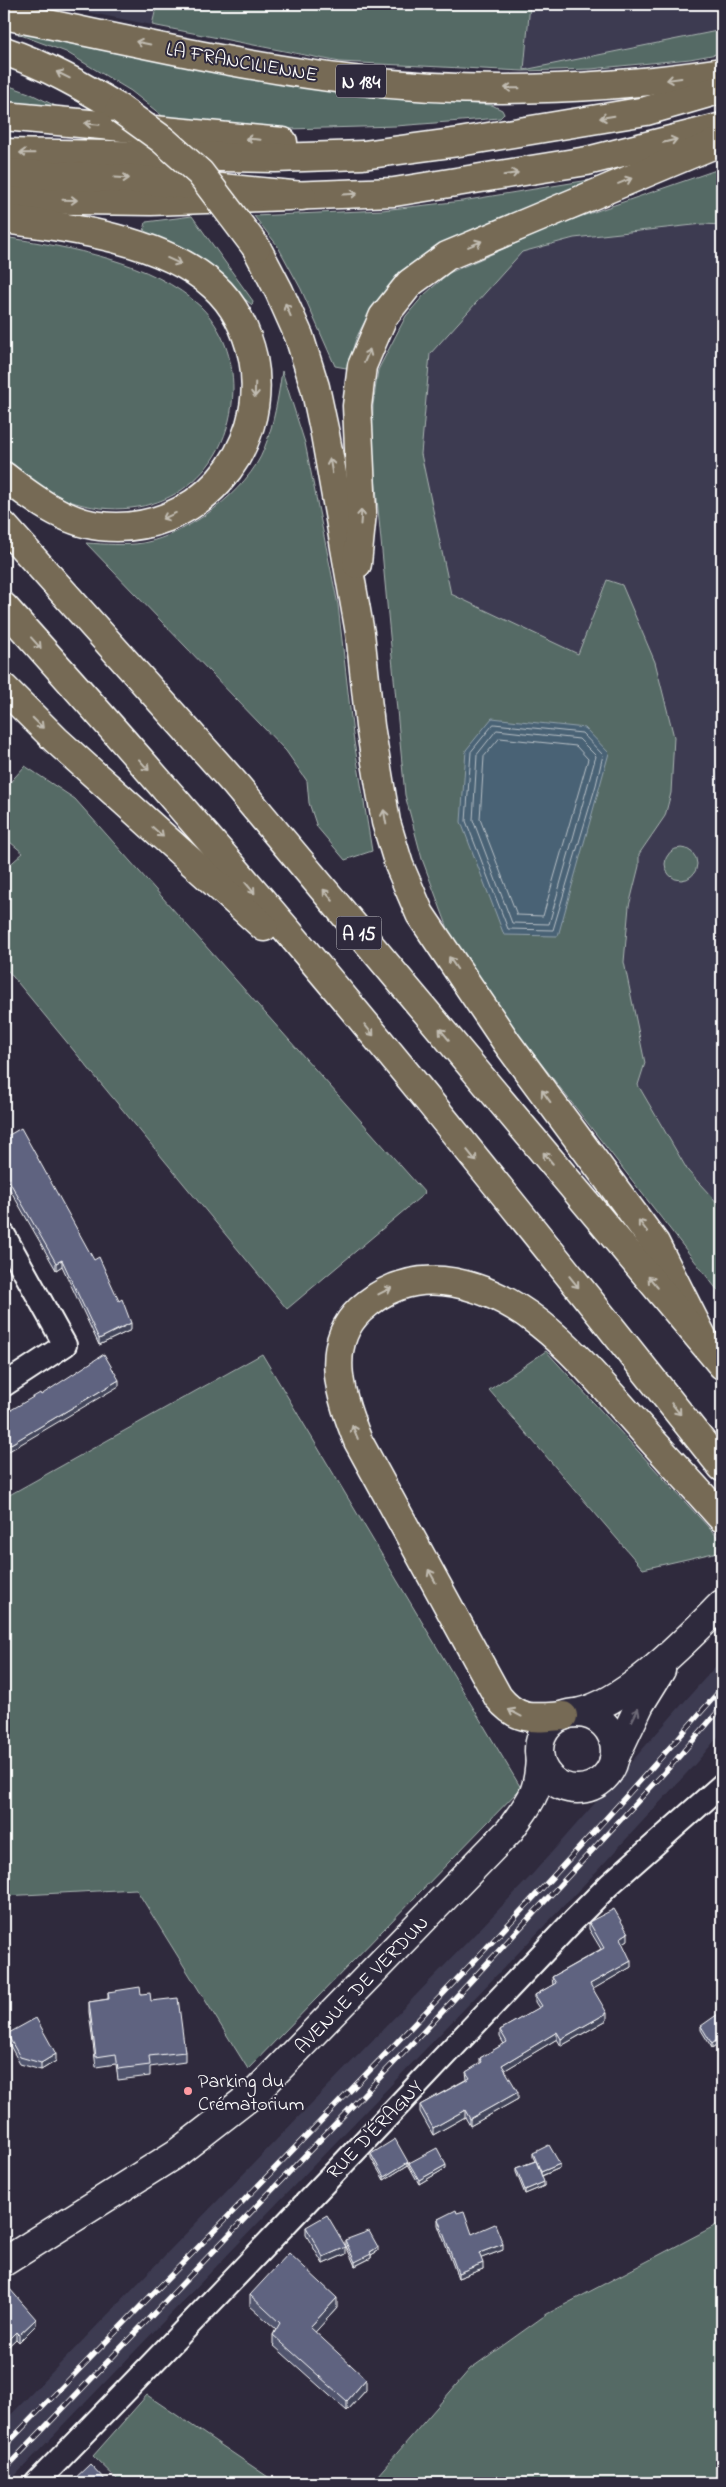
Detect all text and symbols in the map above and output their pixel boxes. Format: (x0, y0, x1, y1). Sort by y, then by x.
street label: LA FRANCILIENNE (163, 36, 320, 91)
one-way arrow (135, 38, 151, 47)
road number: N 184 (336, 64, 386, 98)
one-way arrow (56, 70, 71, 79)
one-way arrow (666, 74, 682, 84)
one-way arrow (504, 84, 520, 93)
one-way arrow (599, 113, 615, 123)
one-way arrow (84, 119, 100, 129)
one-way arrow (246, 134, 262, 144)
one-way arrow (662, 135, 678, 145)
one-way arrow (19, 148, 35, 158)
one-way arrow (503, 168, 519, 178)
one-way arrow (114, 174, 130, 183)
one-way arrow (617, 176, 632, 185)
one-way arrow (342, 189, 358, 199)
one-way arrow (62, 195, 78, 205)
one-way arrow (467, 239, 482, 248)
one-way arrow (166, 257, 181, 266)
one-way arrow (282, 303, 292, 318)
one-way arrow (362, 349, 372, 364)
one-way arrow (250, 382, 260, 398)
one-way arrow (325, 459, 335, 475)
one-way arrow (356, 510, 366, 526)
one-way arrow (161, 512, 176, 522)
one-way arrow (30, 636, 41, 649)
one-way arrow (32, 717, 44, 729)
one-way arrow (138, 758, 150, 771)
one-way arrow (380, 809, 390, 825)
one-way arrow (152, 826, 165, 838)
one-way arrow (244, 881, 255, 894)
one-way arrow (323, 889, 334, 902)
road number: A 15 (336, 916, 382, 950)
one-way arrow (448, 956, 458, 970)
one-way arrow (363, 1024, 374, 1037)
one-way arrow (438, 1027, 449, 1040)
one-way arrow (541, 1089, 551, 1103)
one-way arrow (466, 1149, 477, 1162)
one-way arrow (543, 1152, 554, 1165)
one-way arrow (638, 1219, 648, 1233)
one-way arrow (569, 1275, 580, 1288)
one-way arrow (647, 1276, 658, 1289)
one-way arrow (378, 1286, 393, 1296)
one-way arrow (670, 1402, 681, 1415)
one-way arrow (349, 1425, 358, 1440)
one-way arrow (426, 1569, 436, 1583)
one-way arrow (630, 1707, 640, 1722)
one-way arrow (508, 1708, 523, 1718)
street label: AVENUE DE VERDUN (289, 1910, 437, 2061)
place label: Parking du Crématorium (198, 2068, 304, 2120)
street label: RUE D'ÉRAGNY (321, 2075, 431, 2187)
marker: Parking du Crématorium (182, 2085, 194, 2097)

